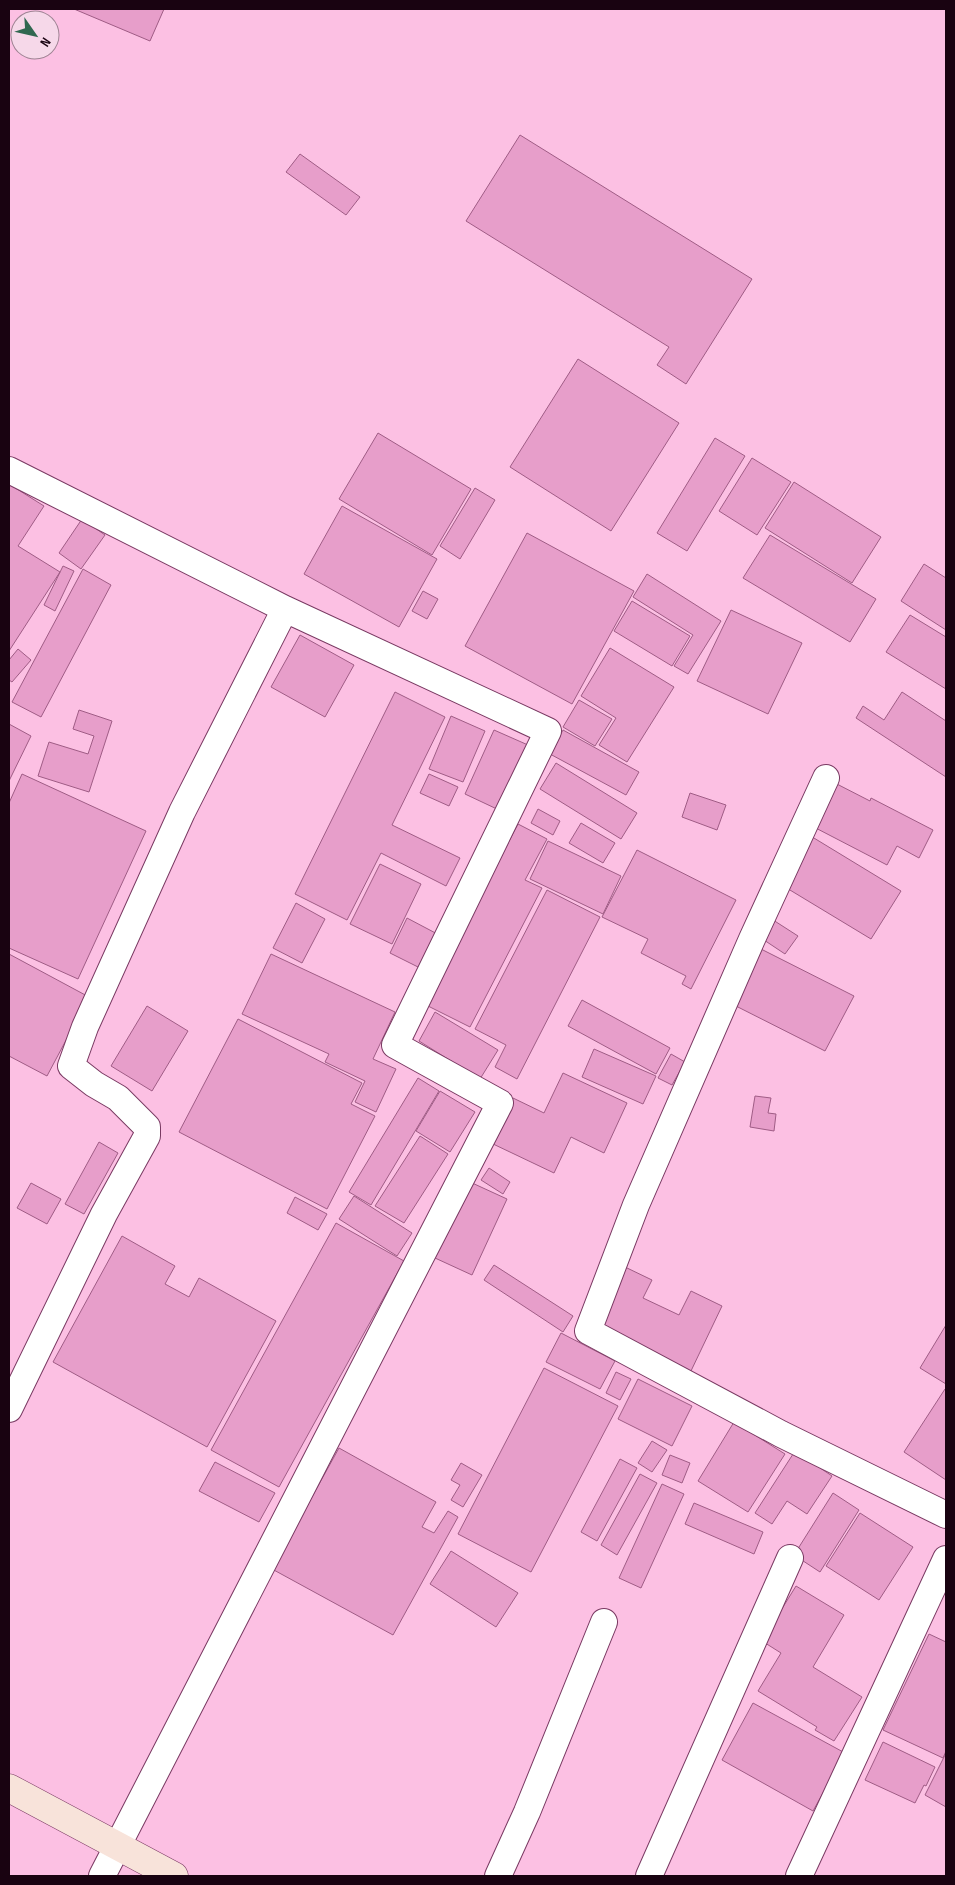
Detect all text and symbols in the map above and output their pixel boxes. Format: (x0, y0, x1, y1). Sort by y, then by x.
north arrow (10, 10, 60, 60)
text: N (36, 34, 55, 50)

